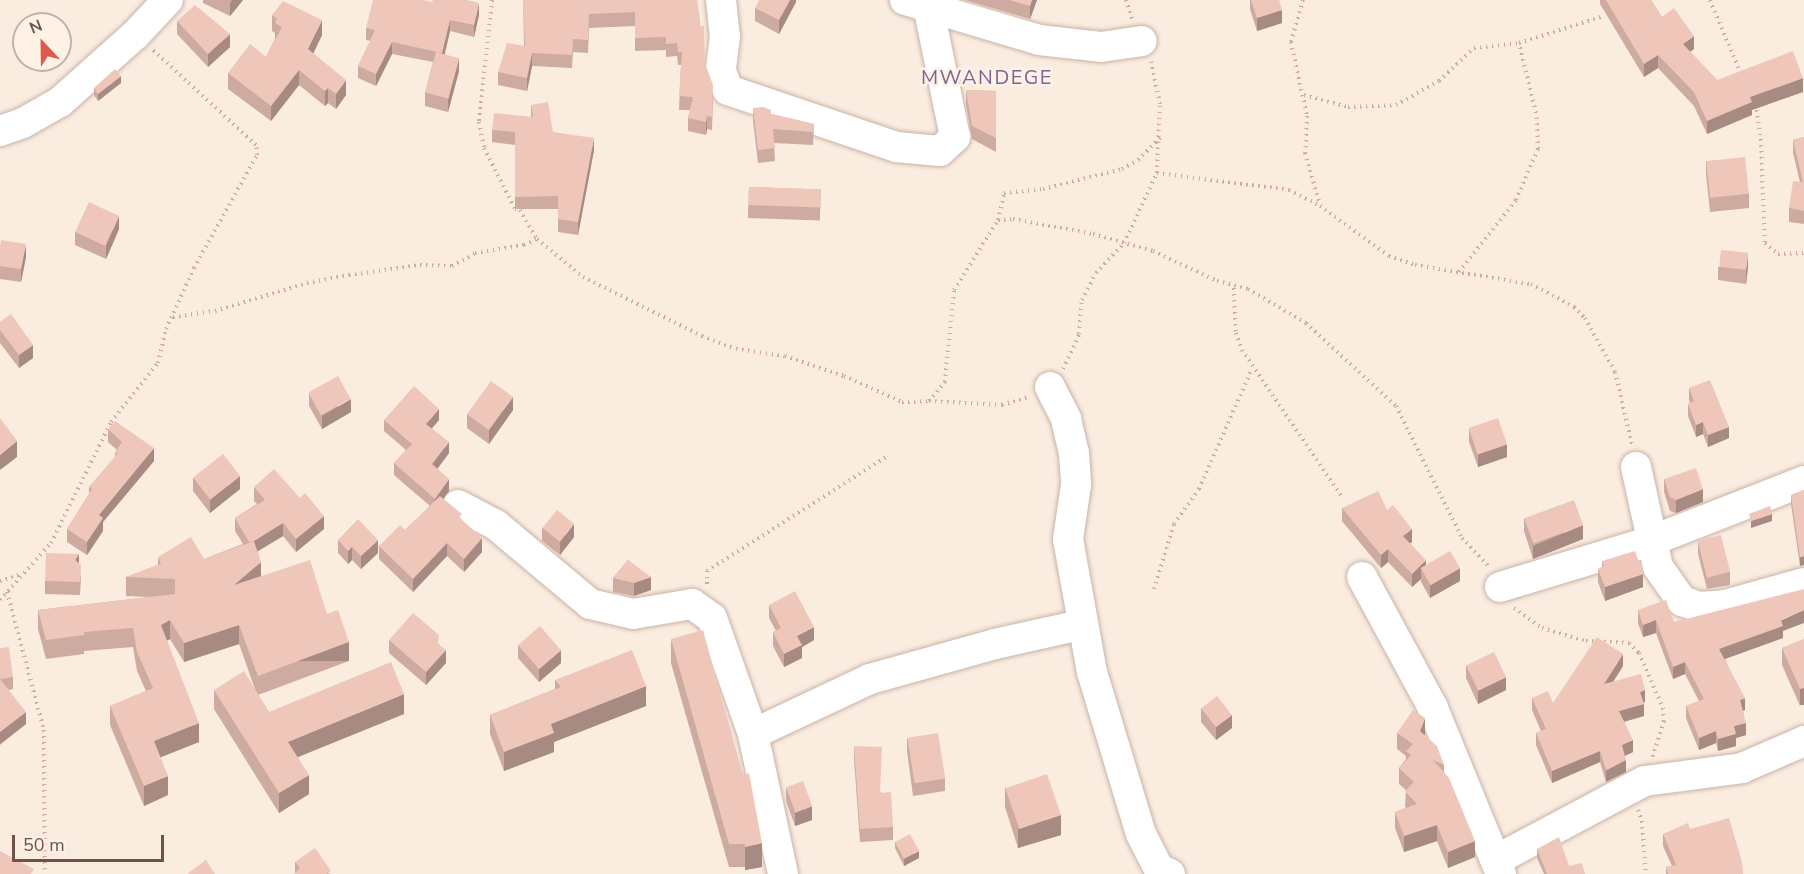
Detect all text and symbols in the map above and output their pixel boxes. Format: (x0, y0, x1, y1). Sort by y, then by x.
north arrow (12, 12, 72, 72)
text: N (26, 15, 46, 40)
district label: MWANDEGE (921, 65, 1053, 89)
scale bar (15, 823, 166, 861)
text: 50 m (23, 833, 65, 857)

